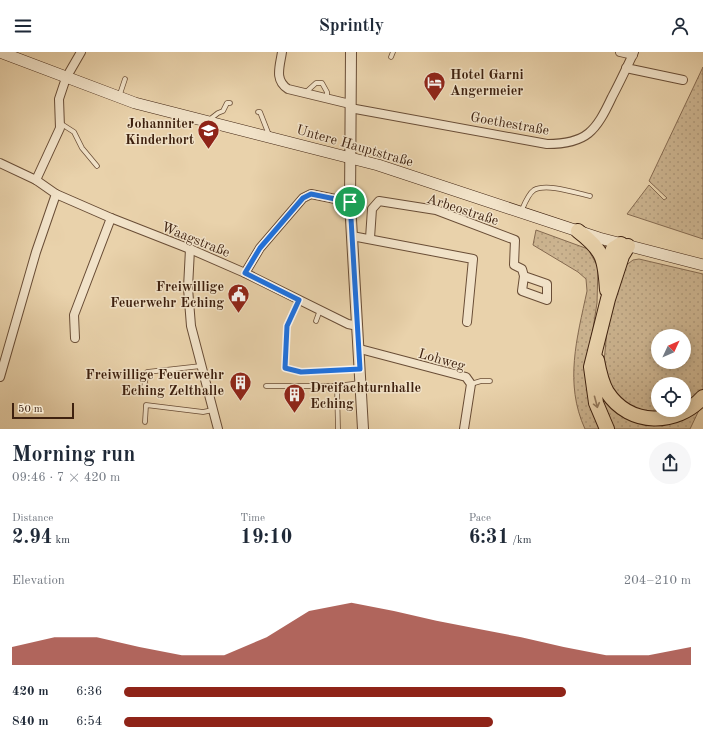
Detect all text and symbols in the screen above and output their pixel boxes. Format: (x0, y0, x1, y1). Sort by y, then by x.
icon: menu (12, 15, 34, 37)
icon: person (669, 15, 691, 37)
text: Sprintly (319, 17, 384, 35)
place label: Hotel Garni Angermeier (450, 68, 524, 98)
hotel icon: Hotel Garni Angermeier (421, 69, 447, 102)
street label: Goethestraße (469, 110, 550, 138)
place label: Johanniter Kinderhort (125, 117, 194, 147)
school or university icon: Johanniter Kinderhort (196, 118, 222, 151)
street label: Untere Hauptstraße (295, 123, 415, 169)
pin (333, 185, 367, 219)
icon: arrive (339, 191, 361, 213)
street label: Arbeostraße (425, 192, 500, 228)
street label: Waagstraße (159, 220, 232, 260)
place label: Freiwillige Feuerwehr Eching (110, 280, 224, 310)
public building icon: Freiwillige Feuerwehr Eching (226, 281, 252, 314)
north arrow (651, 329, 691, 369)
map controls (651, 329, 691, 417)
street label: Lohweg (417, 347, 467, 373)
place label: Freiwillige Feuerwehr Eching Zelthalle (85, 368, 224, 398)
building icon: Freiwillige Feuerwehr Eching Zelthalle (227, 369, 253, 402)
button: locate (651, 377, 691, 417)
place label: Dreifachturnhalle Eching (310, 381, 421, 411)
building icon: Dreifachturnhalle Eching (282, 382, 308, 415)
one-way arrow (592, 395, 600, 408)
scale bar (12, 401, 74, 420)
text: 50 m (18, 404, 43, 415)
button: share (649, 442, 691, 484)
text: Morning run (12, 444, 135, 466)
text: 09:46 · 7 × 420 m (12, 471, 120, 484)
text: Distance (12, 513, 53, 524)
text: Time (240, 513, 265, 524)
text: Pace (469, 513, 491, 524)
text: 2.94 (12, 528, 52, 548)
text: 19:10 (240, 528, 292, 548)
text: 6:31 (469, 528, 509, 548)
text: km (52, 535, 70, 546)
text: /km (509, 535, 532, 546)
text: Elevation (12, 574, 65, 587)
text: 204–210 m (624, 574, 691, 587)
text: 420 m (12, 685, 49, 698)
text: 6:36 (76, 685, 102, 698)
text: 840 m (12, 715, 49, 728)
text: 6:54 (76, 715, 102, 728)

